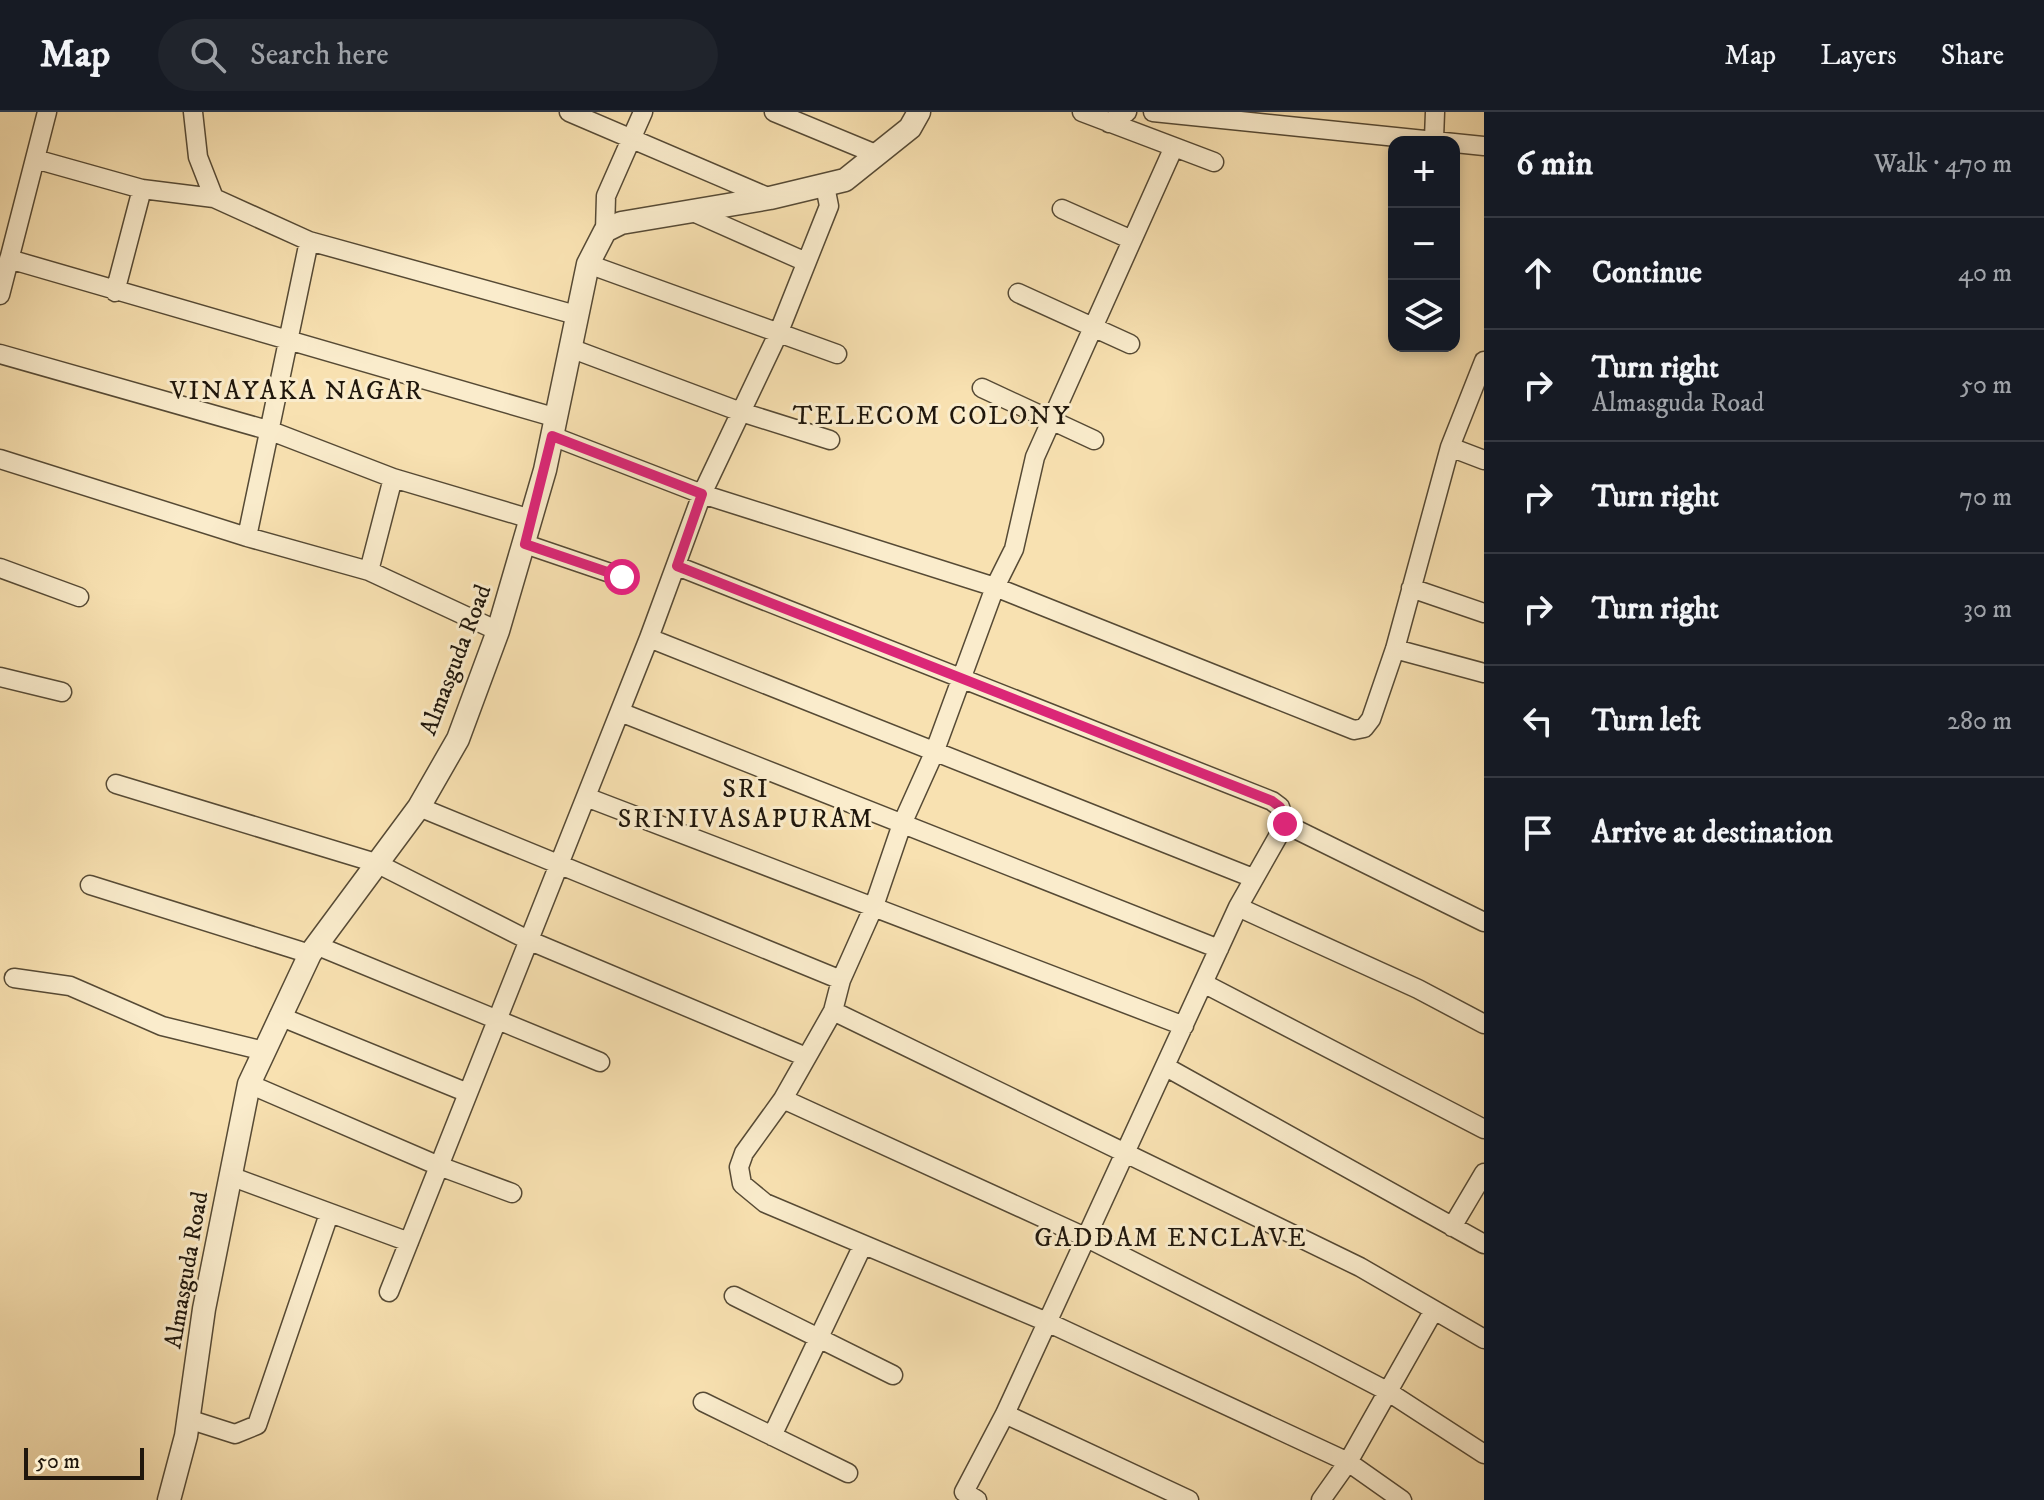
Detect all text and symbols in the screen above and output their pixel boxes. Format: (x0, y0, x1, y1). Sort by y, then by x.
search box (158, 19, 718, 91)
text: Map (40, 31, 110, 79)
icon: search (186, 33, 230, 77)
text: Search here (250, 37, 389, 74)
text: Map (1725, 38, 1776, 73)
text: Layers (1820, 38, 1897, 73)
text: Share (1941, 38, 2004, 73)
map controls (1388, 136, 1460, 352)
button: + (1388, 136, 1460, 208)
text: 6 min (1516, 143, 1593, 185)
text: Walk · 470 m (1874, 148, 2012, 181)
button: − (1388, 208, 1460, 280)
icon: ahead (1516, 251, 1560, 295)
text: Continue (1592, 255, 1702, 292)
text: 40 m (1958, 257, 2012, 290)
button: layers (1388, 280, 1460, 352)
text: Turn right (1592, 350, 1719, 387)
icon: right (1516, 363, 1560, 407)
text: 50 m (1960, 369, 2012, 402)
district label: VINAYAKA NAGAR (169, 375, 424, 408)
text: Almasguda Road (1592, 387, 1764, 420)
district label: TELECOM COLONY (793, 400, 1071, 433)
icon: right (1516, 475, 1560, 519)
text: Turn right (1592, 479, 1719, 516)
text: 70 m (1959, 481, 2012, 514)
route start (604, 559, 640, 595)
street label: Almasguda Road (414, 580, 499, 740)
icon: right (1516, 587, 1560, 631)
text: Turn right (1592, 591, 1719, 628)
text: 30 m (1963, 593, 2012, 626)
icon: left (1516, 699, 1560, 743)
text: Turn left (1592, 703, 1701, 740)
text: 280 m (1947, 705, 2012, 738)
district label: SRI SRINIVASAPURAM (618, 773, 874, 836)
route end (1267, 806, 1303, 842)
icon: arrive (1516, 811, 1560, 855)
text: Arrive at destination (1592, 815, 1833, 852)
street label: Almasguda Road (158, 1189, 216, 1351)
district label: GADDAM ENCLAVE (1034, 1222, 1308, 1255)
scale bar (24, 1444, 144, 1480)
text: 50 m (36, 1448, 80, 1475)

